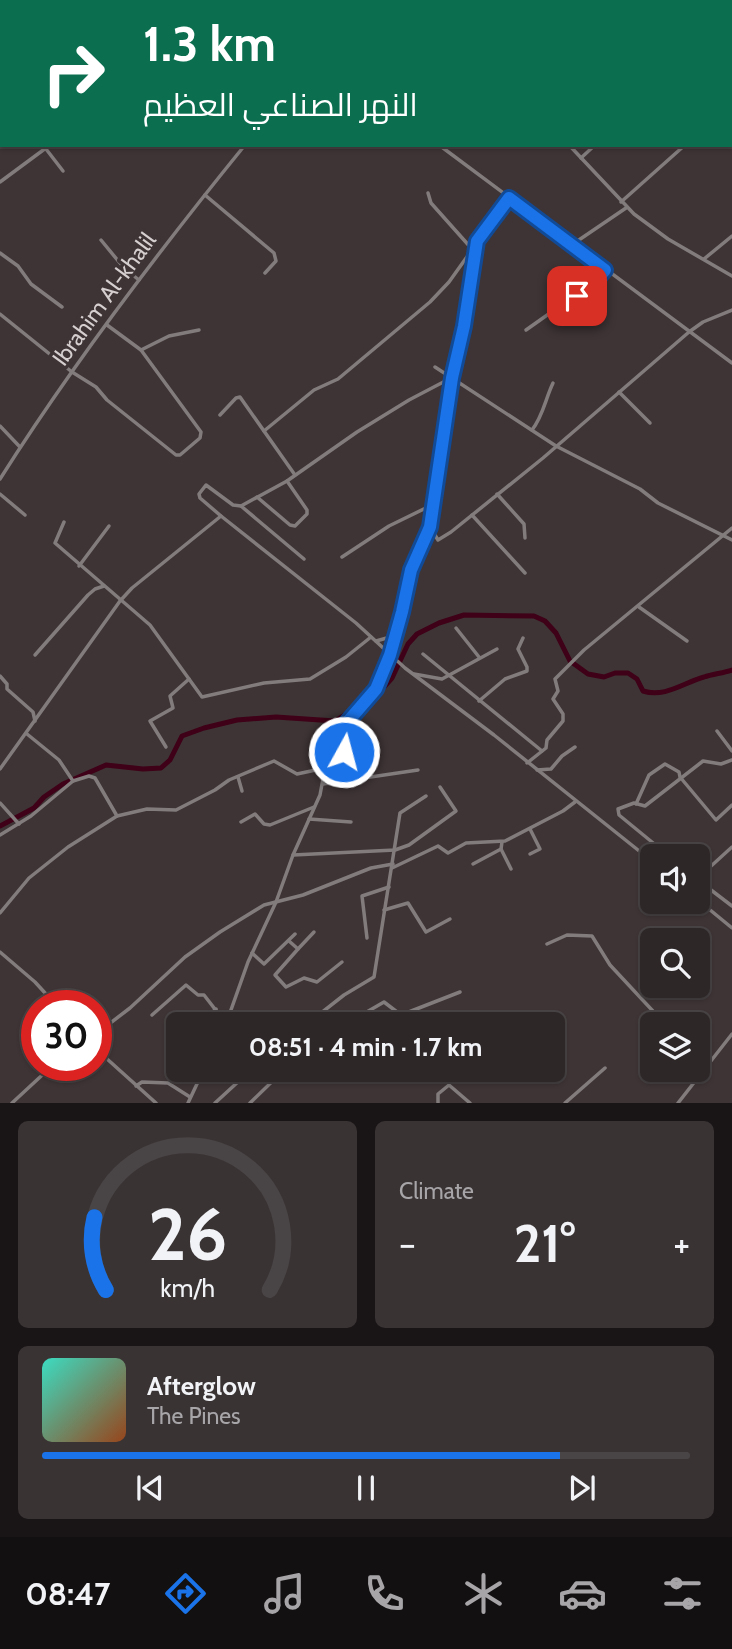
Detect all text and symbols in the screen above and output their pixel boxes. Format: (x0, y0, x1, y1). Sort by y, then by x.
text: 1.3 km (143, 14, 276, 73)
icon: right (28, 28, 119, 119)
text: النهر الصناعي العظيم (143, 85, 418, 124)
street label: Ibrahim Al-khalil (46, 226, 162, 371)
pin (547, 266, 607, 326)
icon: arrive (558, 277, 596, 315)
position arrow (307, 715, 381, 789)
map controls (640, 844, 710, 1082)
button: sound (640, 844, 710, 914)
button: search (640, 928, 710, 998)
speed limit sign: 30 (21, 990, 112, 1081)
button: layers (640, 1012, 710, 1082)
text: 08:51 · 4 min · 1.7 km (249, 1031, 482, 1063)
text: Climate (399, 1177, 474, 1205)
text: 26 (148, 1191, 227, 1279)
text: 21° (514, 1212, 575, 1275)
text: − (399, 1220, 416, 1267)
text: + (673, 1220, 690, 1267)
text: km/h (160, 1273, 215, 1303)
text: Afterglow (147, 1370, 256, 1402)
text: The Pines (147, 1402, 241, 1430)
icon: previous (131, 1469, 169, 1507)
icon: pause (347, 1469, 385, 1507)
icon: next (563, 1469, 601, 1507)
icon: directions (161, 1569, 210, 1618)
icon: music (260, 1569, 309, 1618)
icon: phone (360, 1569, 409, 1618)
icon: climate (459, 1569, 508, 1618)
icon: car (558, 1569, 607, 1618)
icon: filters (658, 1569, 707, 1618)
text: 08:47 (25, 1574, 110, 1613)

